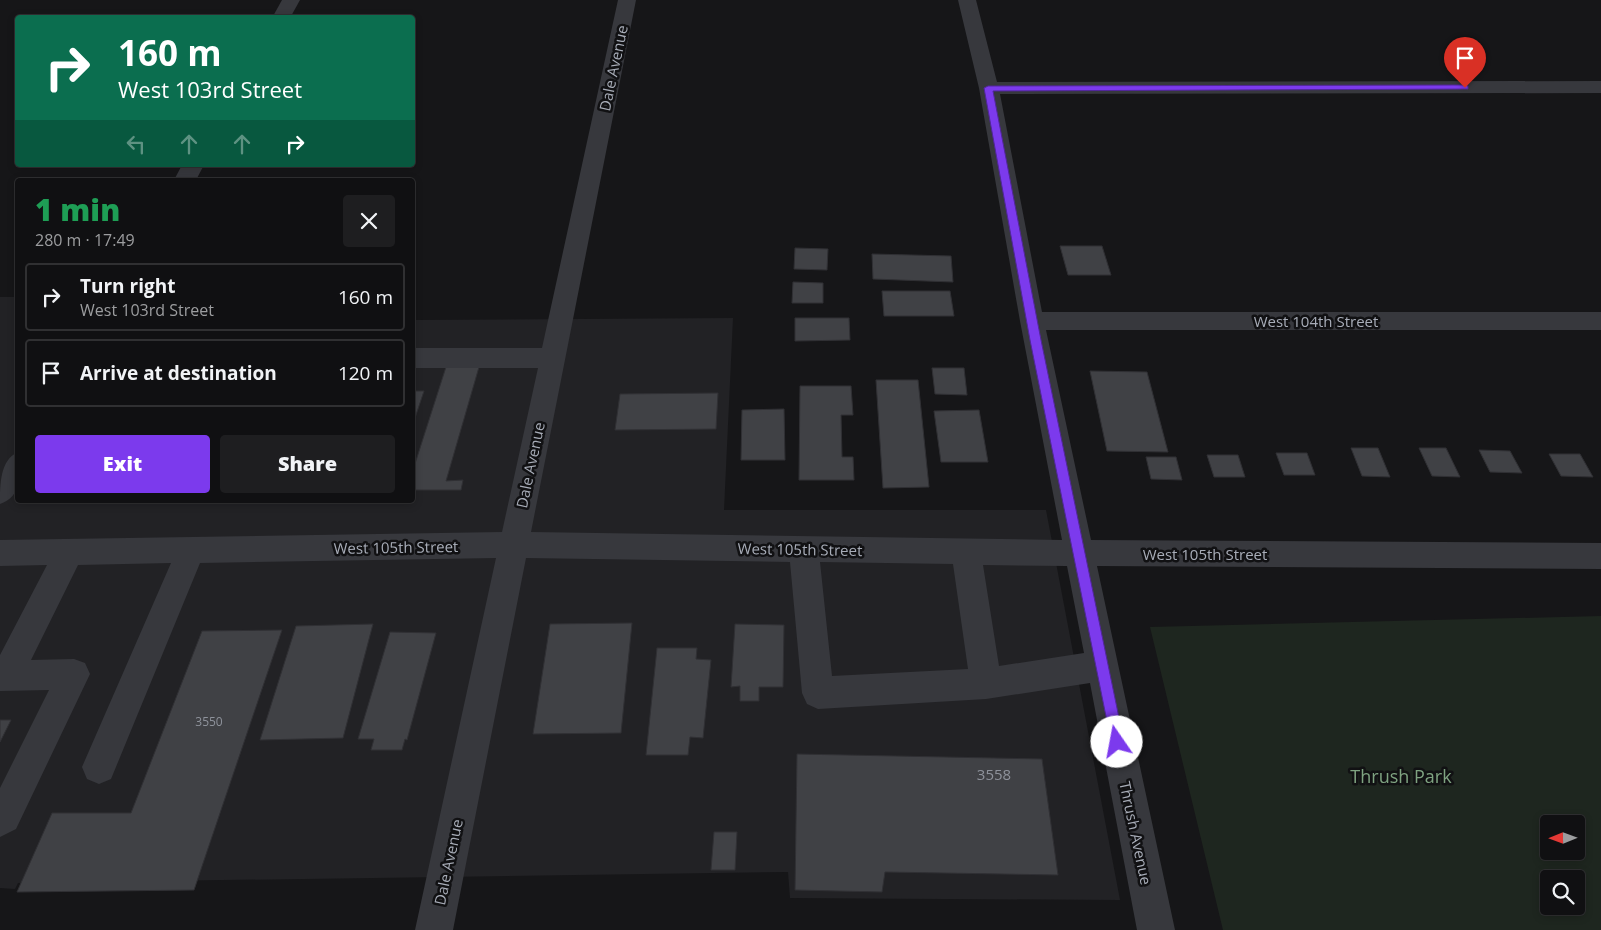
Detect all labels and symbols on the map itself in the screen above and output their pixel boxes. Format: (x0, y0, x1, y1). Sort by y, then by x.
street label: Dale Avenue (594, 23, 632, 113)
pin (1444, 37, 1486, 88)
street label: West 104th Street (1254, 311, 1378, 331)
street label: Dale Avenue (511, 420, 549, 510)
street label: West 105th Street (333, 536, 459, 558)
street label: West 105th Street (737, 538, 863, 560)
street label: West 105th Street (1143, 544, 1267, 564)
house number: 3550 (195, 713, 223, 730)
position arrow (1090, 715, 1142, 767)
house number: 3558 (977, 764, 1011, 784)
park label: Thrush Park (1350, 764, 1452, 788)
street label: Thrush Avenue (1115, 779, 1157, 887)
north arrow (1540, 815, 1585, 860)
street label: Dale Avenue (429, 817, 467, 907)

